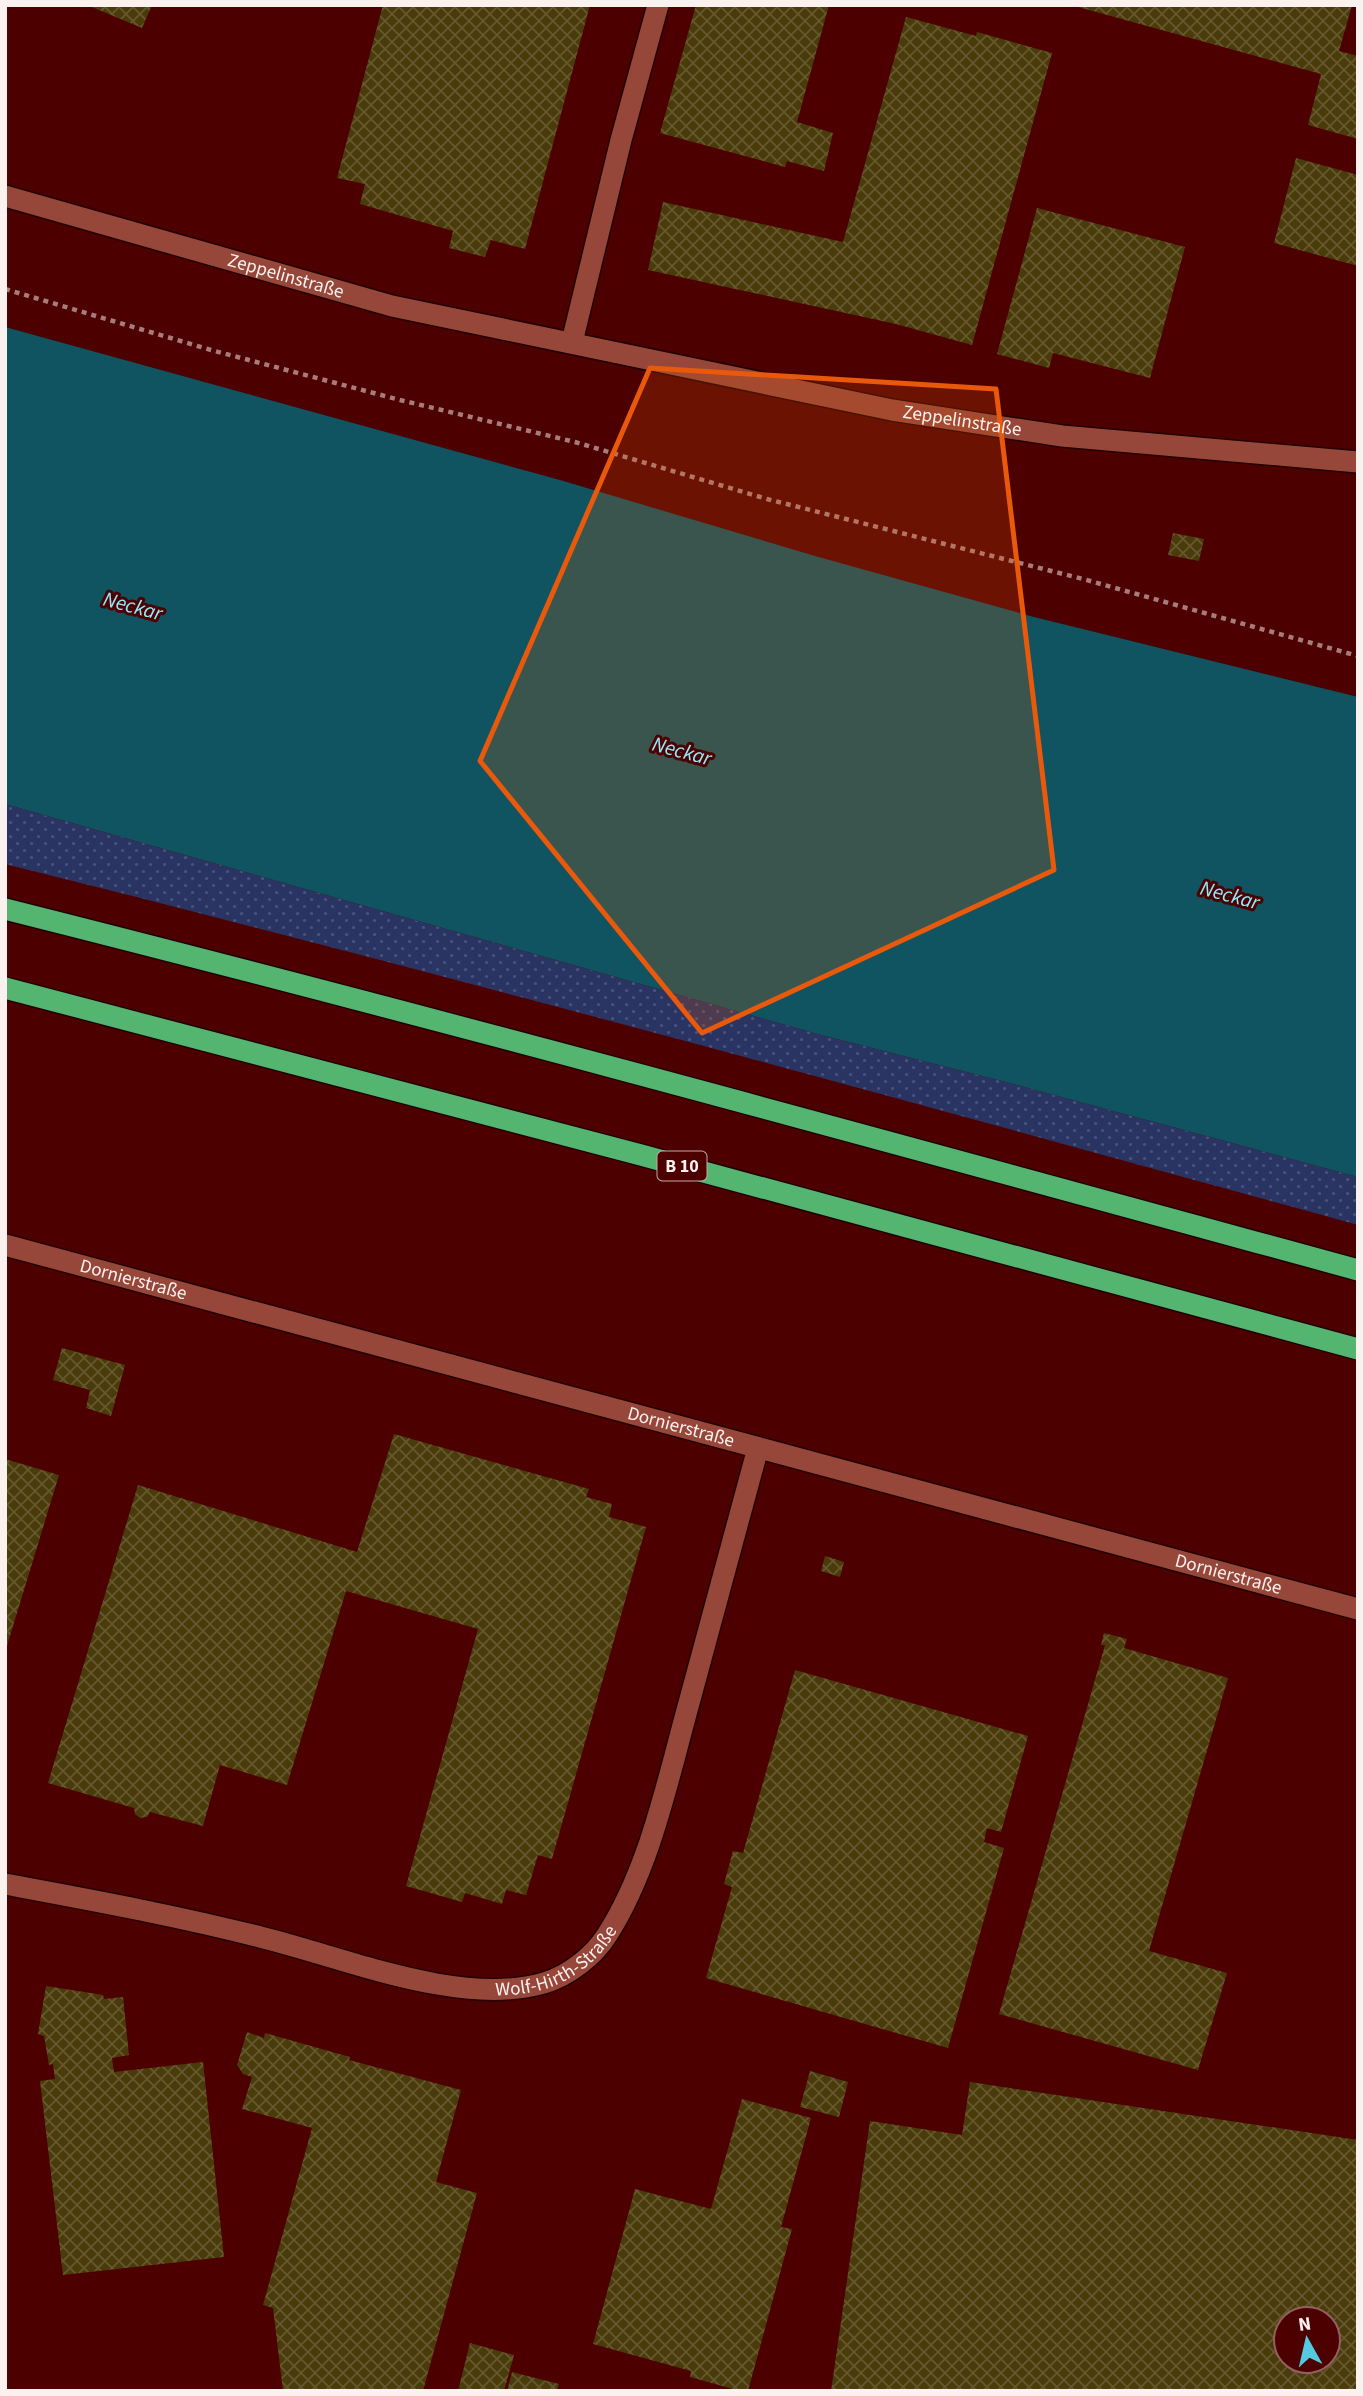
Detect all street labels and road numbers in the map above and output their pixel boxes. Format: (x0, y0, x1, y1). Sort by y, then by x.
street label: Zeppelinstraße (225, 246, 347, 305)
street label: Zeppelinstraße (901, 398, 1023, 443)
road number: B 10 (658, 1152, 706, 1181)
street label: Dornierstraße (77, 1252, 190, 1307)
street label: Dornierstraße (624, 1400, 737, 1454)
street label: Dornierstraße (1172, 1547, 1285, 1601)
street label: Wolf-Hirth-Straße (495, 1920, 624, 2003)

